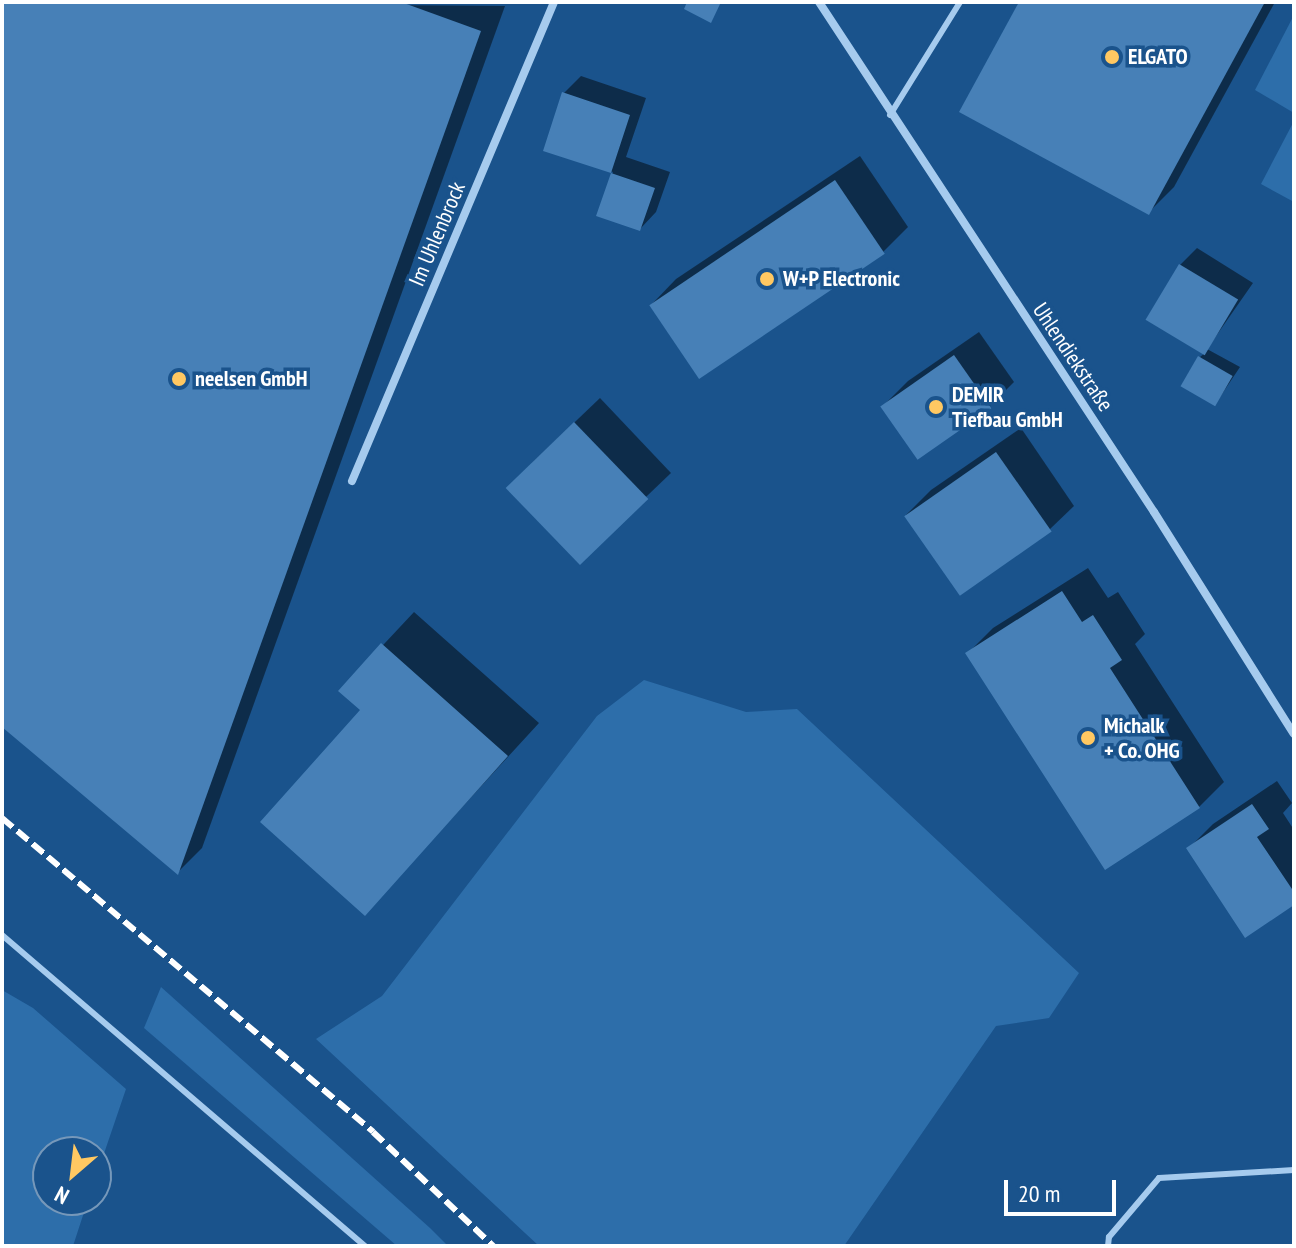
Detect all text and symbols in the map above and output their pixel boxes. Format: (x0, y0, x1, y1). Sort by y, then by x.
place label: ELGATO (1128, 44, 1188, 70)
marker: ELGATO (1103, 48, 1121, 66)
street label: Im Uhlenbrock (403, 178, 471, 290)
place label: W+P Electronic (783, 266, 901, 292)
marker: W+P Electronic (758, 270, 776, 288)
street label: Uhlendiekstraße (1027, 298, 1119, 416)
place label: neelsen GmbH (195, 366, 308, 392)
marker: neelsen GmbH (170, 370, 188, 388)
place label: DEMIR Tiefbau GmbH (952, 381, 1063, 432)
marker: DEMIR Tiefbau GmbH (927, 398, 945, 416)
place label: Michalk + Co. OHG (1104, 712, 1181, 764)
marker: Michalk + Co. OHG (1079, 729, 1097, 747)
north arrow (32, 1136, 112, 1216)
scale bar (1008, 1164, 1120, 1214)
text: 20 m (1018, 1178, 1060, 1209)
text: N (50, 1180, 74, 1211)

